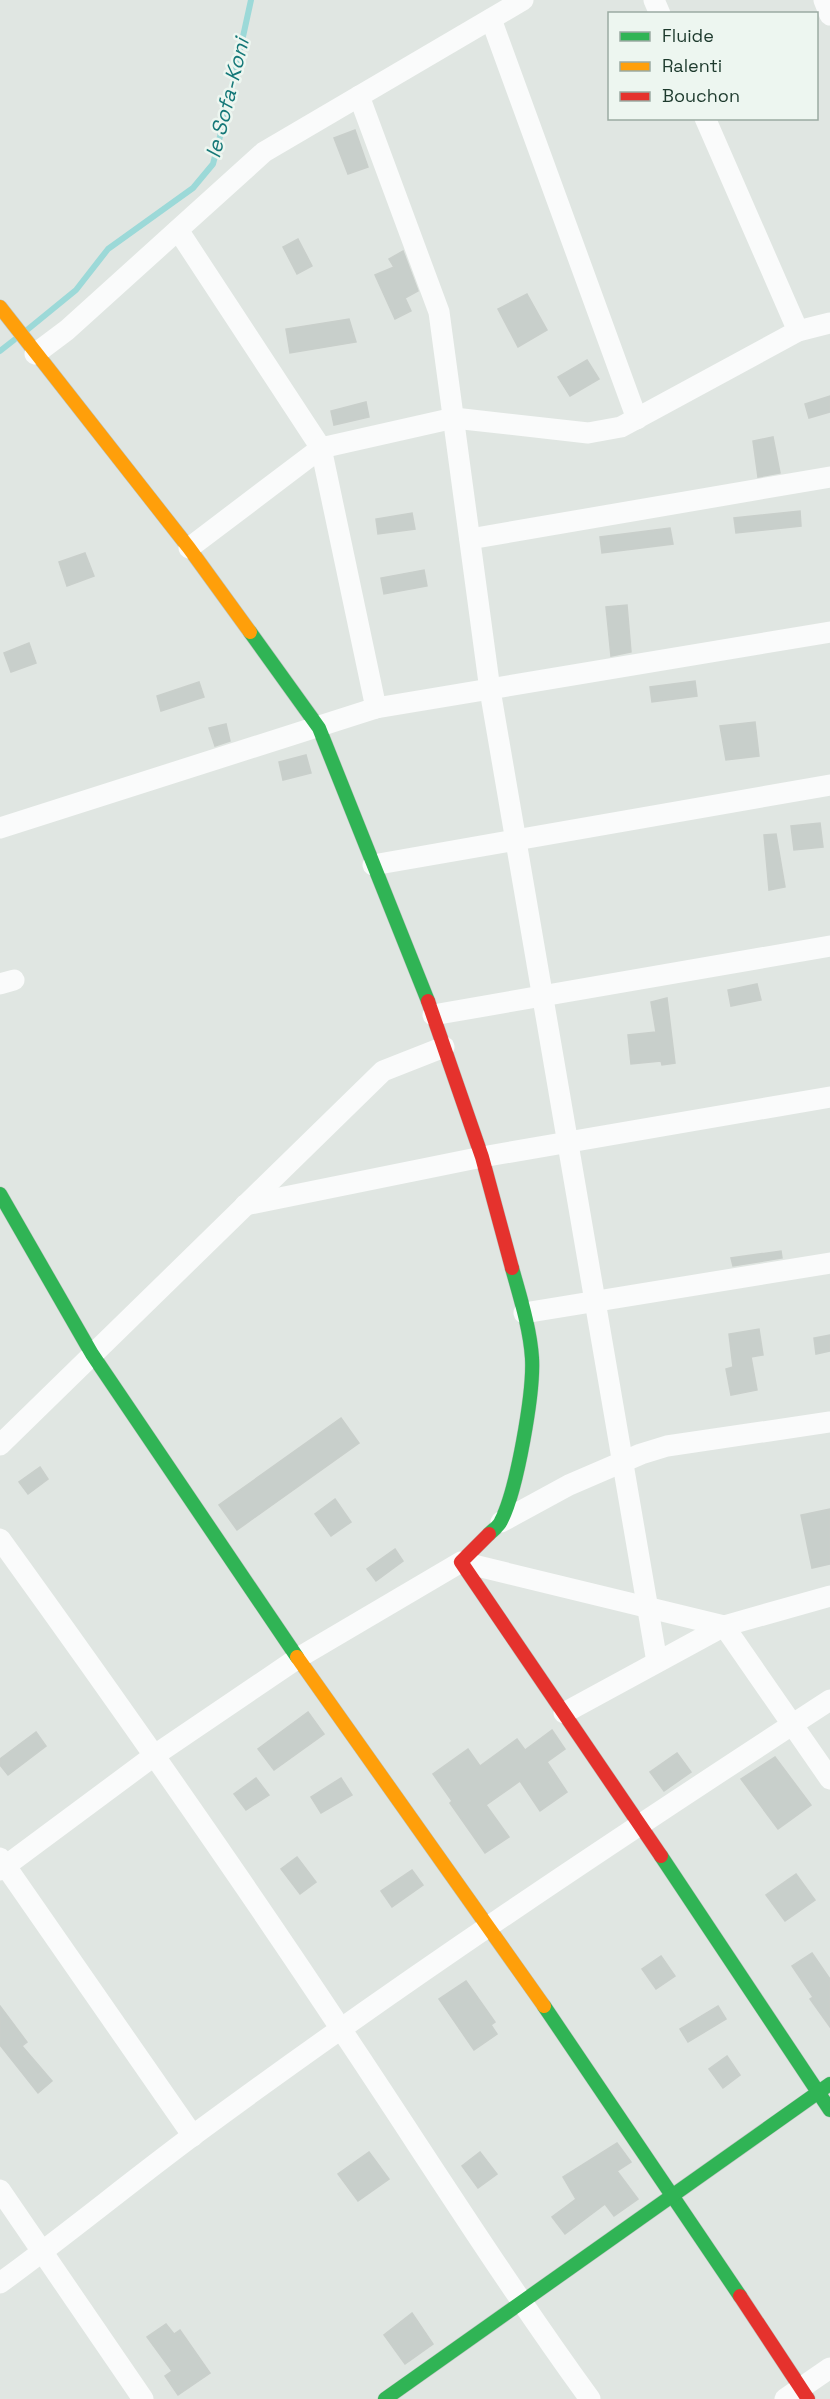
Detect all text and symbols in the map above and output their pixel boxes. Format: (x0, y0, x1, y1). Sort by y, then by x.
legend (608, 12, 818, 120)
text: Fluide (662, 24, 714, 47)
water label: le Sofa-Koni (199, 33, 256, 161)
text: Ralenti (662, 54, 722, 77)
text: Bouchon (662, 84, 740, 107)

